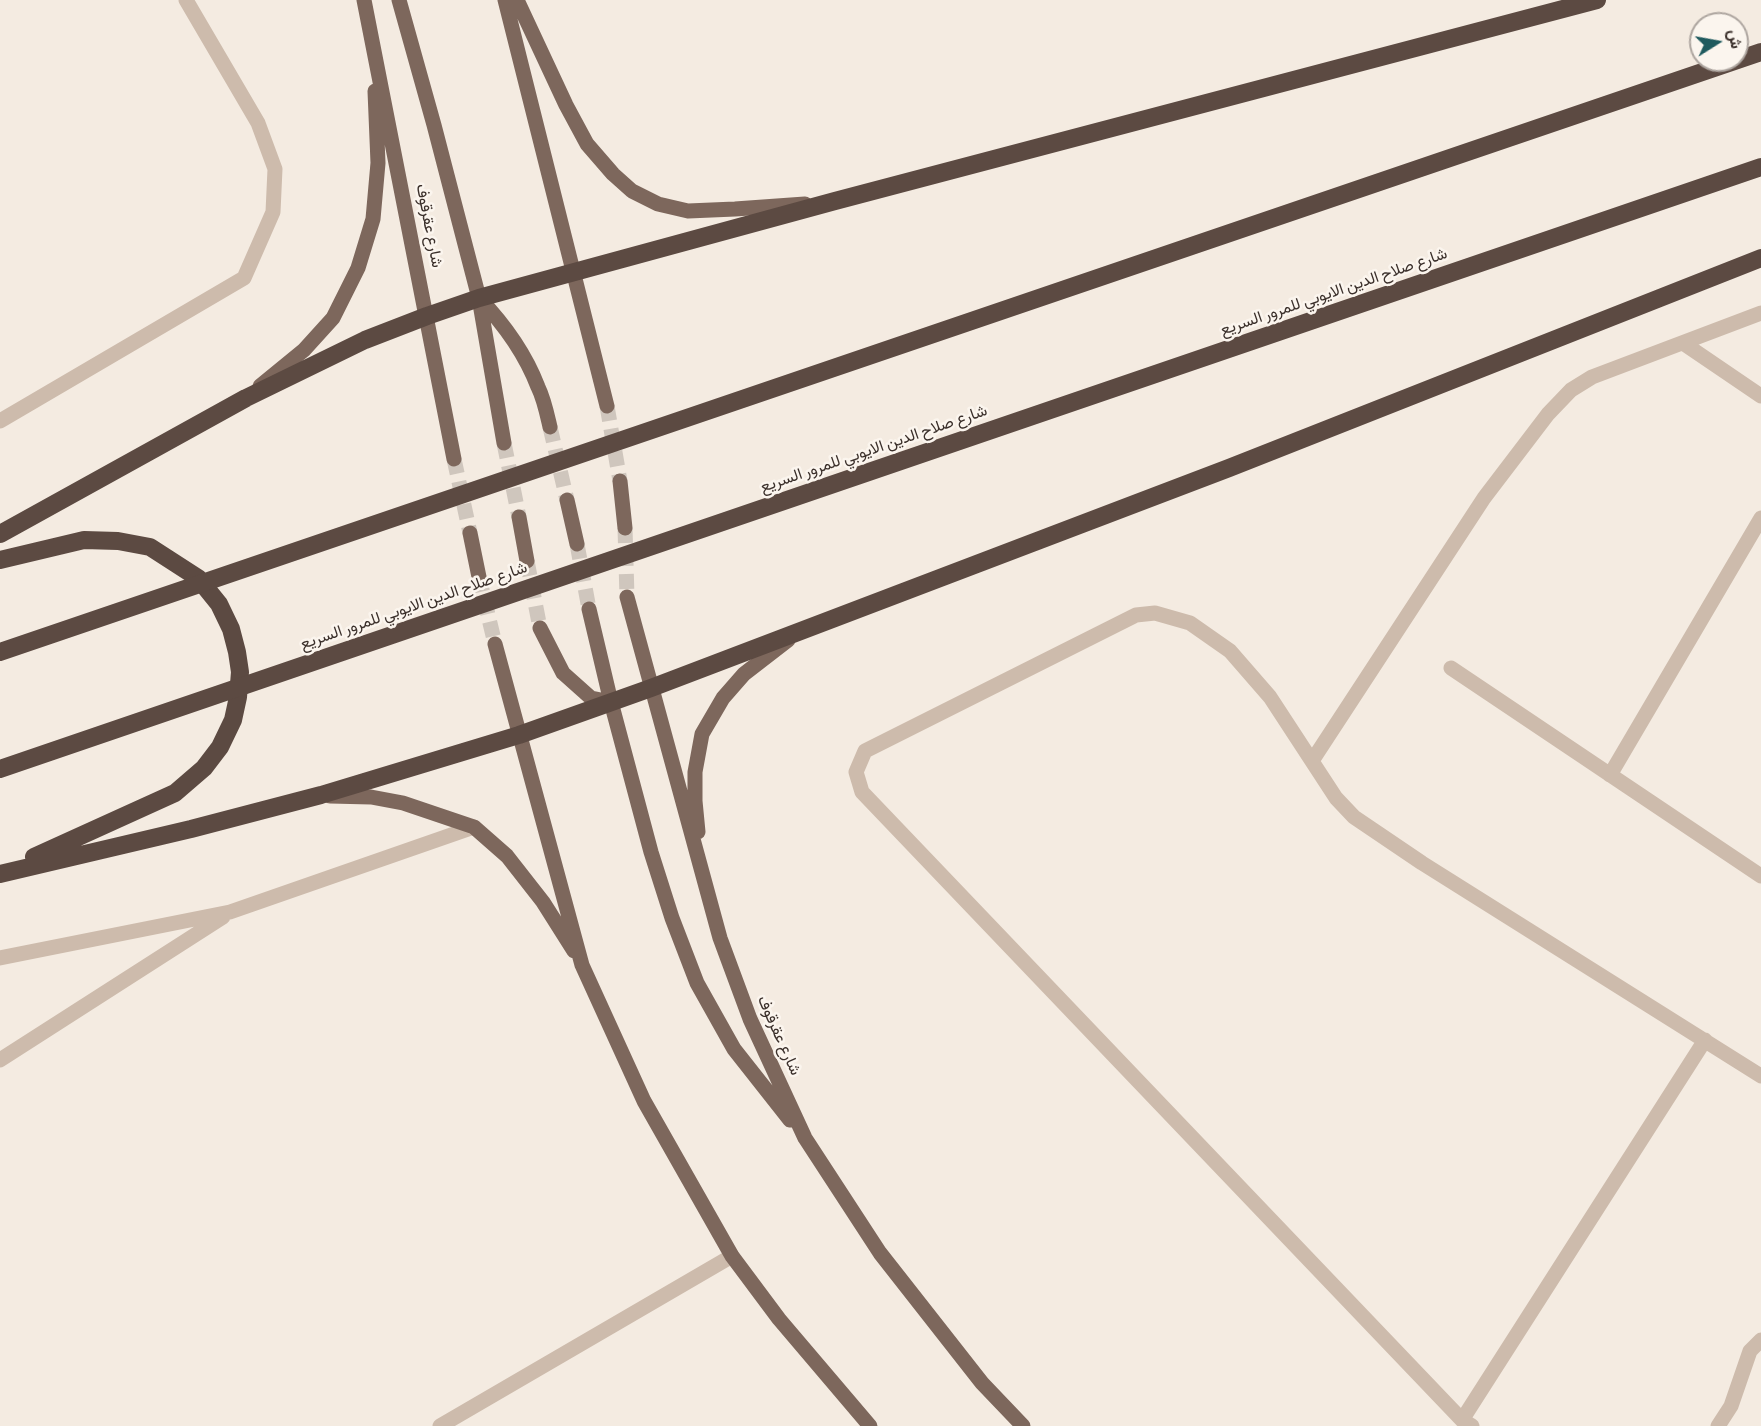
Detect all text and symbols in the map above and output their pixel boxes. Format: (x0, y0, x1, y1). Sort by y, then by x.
north arrow (1689, 12, 1749, 72)
text: ش (1722, 27, 1747, 50)
street label: شارع عقرقوف (410, 182, 446, 270)
street label: شارع صلاح الدين الايوبي للمرور السريع (1218, 245, 1450, 341)
street label: شارع صلاح الدين الايوبي للمرور السريع (758, 402, 990, 498)
street label: شارع صلاح الدين الايوبي للمرور السريع (298, 559, 530, 655)
street label: شارع عقرقوف (752, 993, 804, 1079)

